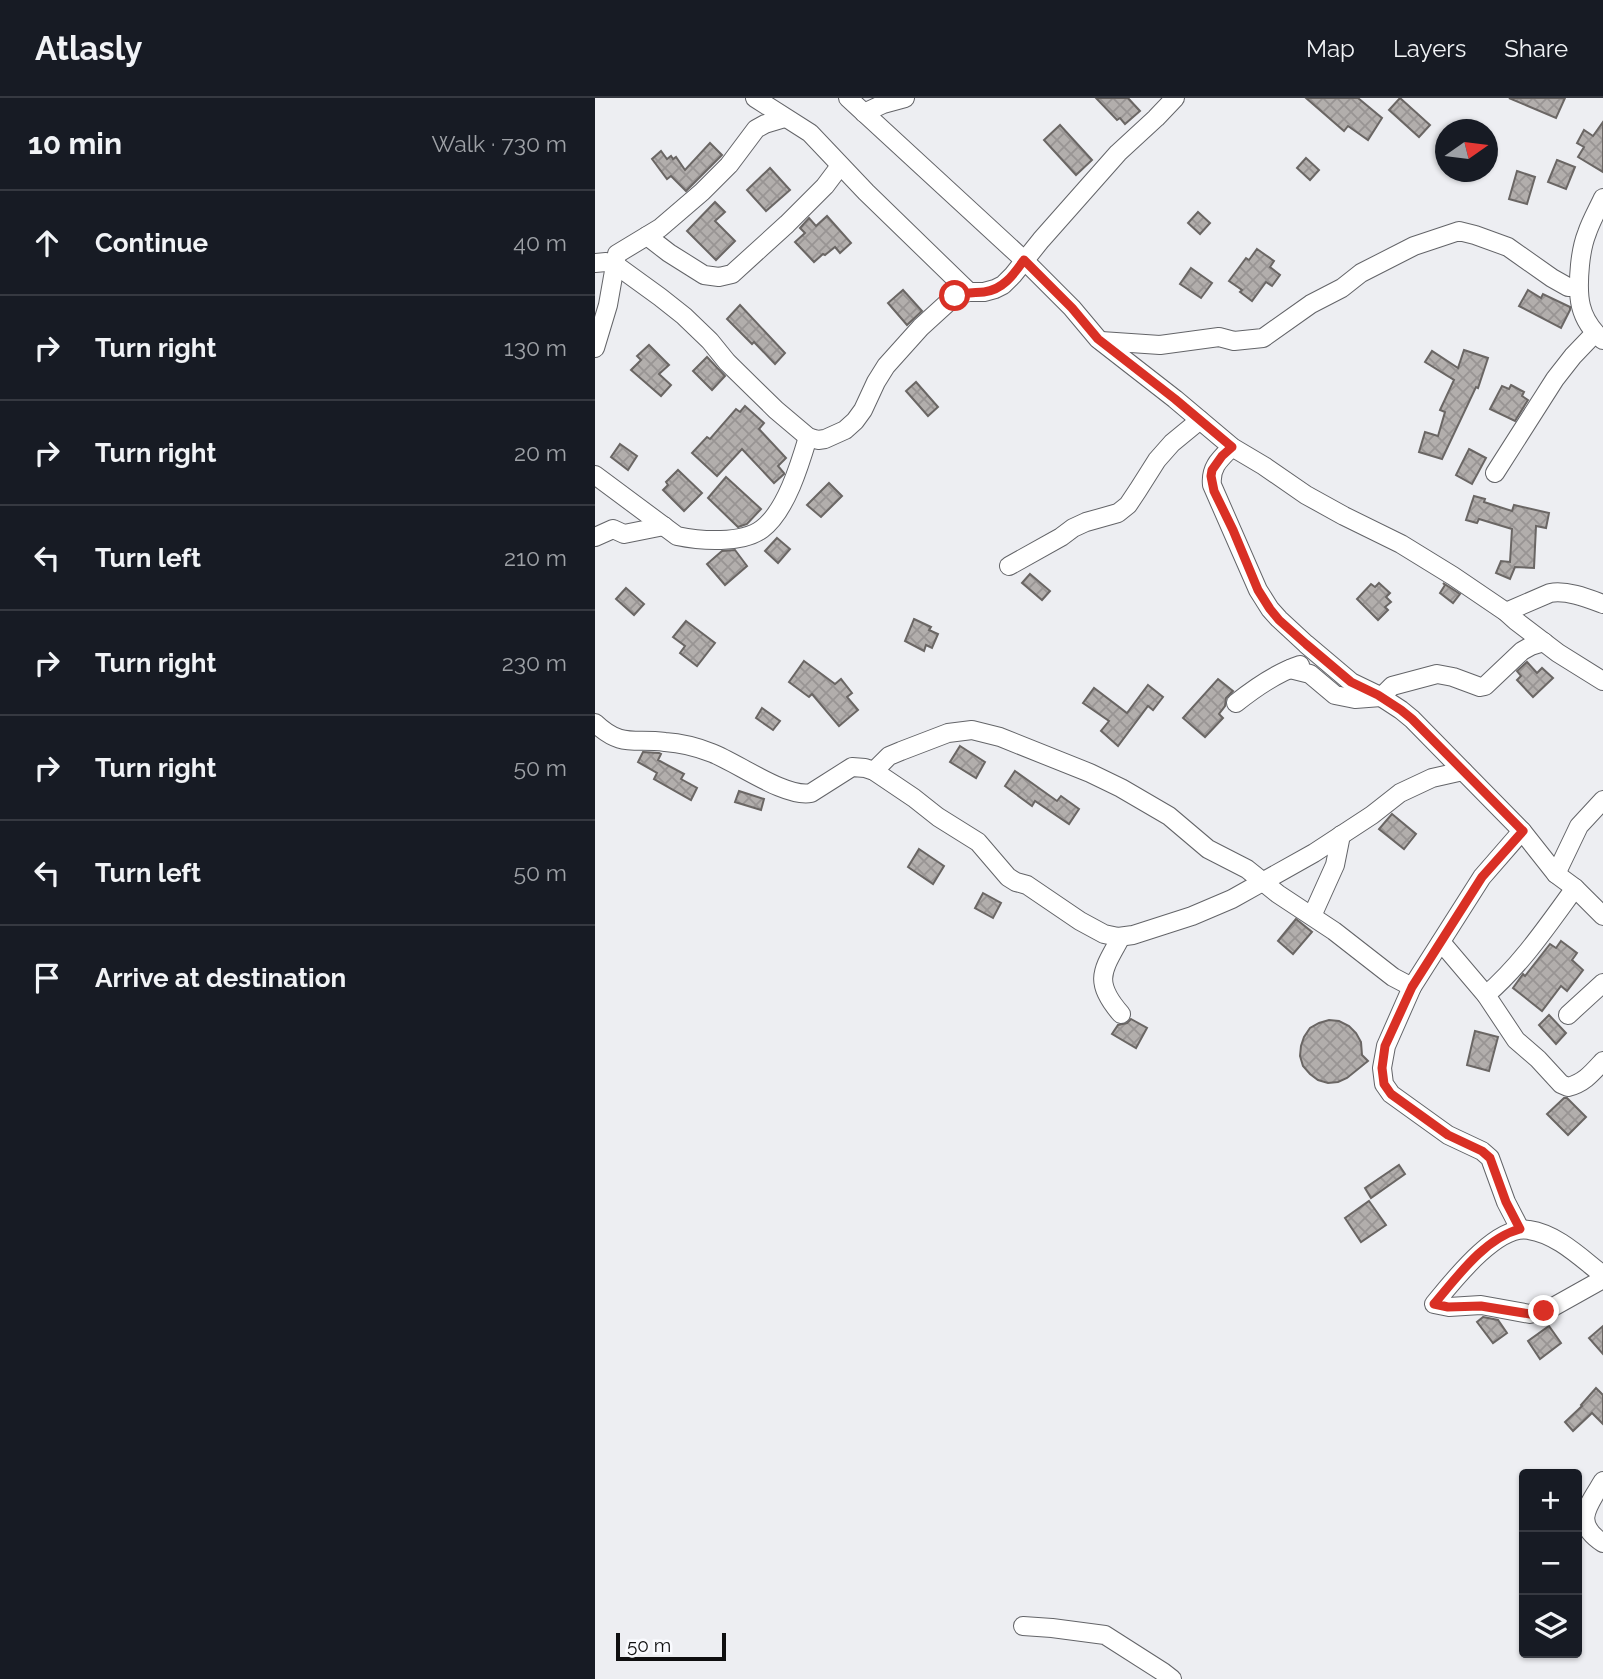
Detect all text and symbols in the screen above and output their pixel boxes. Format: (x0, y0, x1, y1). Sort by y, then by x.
text: Atlasly (35, 29, 142, 68)
text: Map (1306, 34, 1355, 63)
text: Layers (1393, 34, 1466, 63)
text: Share (1504, 34, 1568, 63)
north arrow (1435, 119, 1498, 182)
text: 10 min (28, 126, 122, 161)
text: Walk · 730 m (431, 130, 567, 157)
icon: ahead (28, 224, 66, 262)
text: Continue (95, 228, 208, 258)
text: 40 m (513, 229, 567, 256)
route start (939, 280, 970, 311)
icon: right (28, 329, 66, 367)
text: Turn right (95, 333, 216, 363)
text: 130 m (504, 334, 567, 361)
icon: right (28, 434, 66, 472)
text: Turn right (95, 438, 216, 468)
text: 20 m (514, 439, 567, 466)
icon: left (28, 539, 66, 577)
text: Turn left (95, 543, 201, 573)
text: 210 m (504, 544, 567, 571)
icon: right (28, 644, 66, 682)
text: Turn right (95, 648, 216, 678)
text: 230 m (502, 649, 567, 676)
icon: right (28, 749, 66, 787)
text: Turn right (95, 753, 216, 783)
text: 50 m (513, 754, 567, 781)
icon: left (28, 854, 66, 892)
text: Turn left (95, 858, 201, 888)
text: 50 m (513, 859, 567, 886)
icon: arrive (28, 959, 66, 997)
text: Arrive at destination (95, 963, 346, 993)
route end (1528, 1295, 1559, 1326)
map controls (1519, 1469, 1582, 1658)
button: + (1519, 1469, 1582, 1532)
button: − (1519, 1532, 1582, 1595)
button: layers (1519, 1595, 1582, 1658)
scale bar (616, 1630, 726, 1662)
text: 50 m (627, 1634, 671, 1656)

